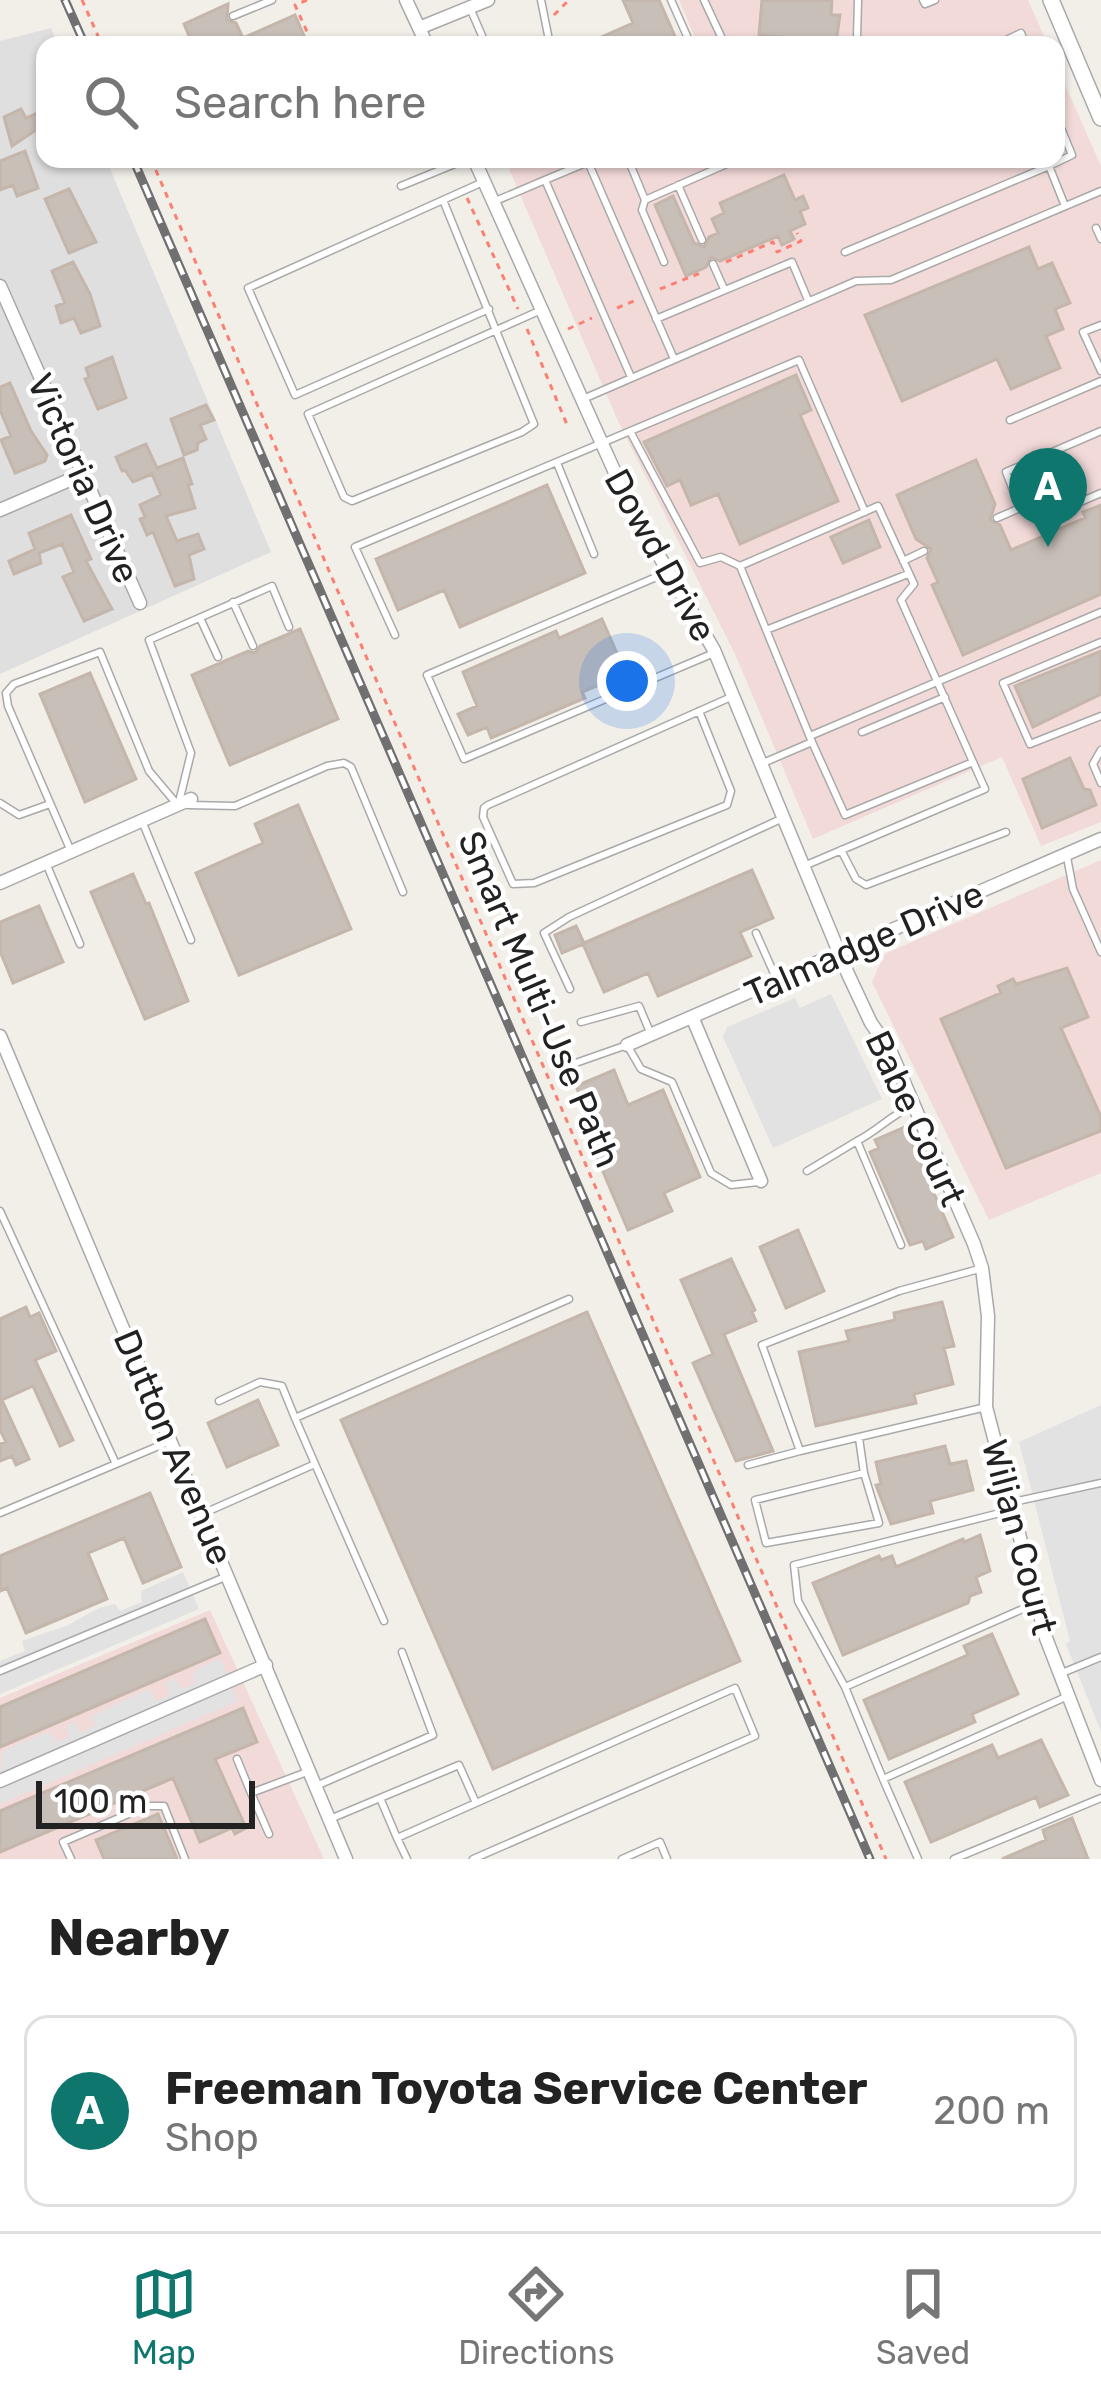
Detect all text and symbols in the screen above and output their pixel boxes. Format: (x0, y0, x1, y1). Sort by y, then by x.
search box (36, 36, 1065, 168)
icon: search (78, 69, 144, 135)
text: Search here (174, 76, 426, 129)
street label: Victoria Drive (18, 367, 149, 590)
pin: A (1009, 448, 1087, 547)
street label: Dowd Drive (596, 462, 725, 649)
your location (597, 651, 657, 711)
street label: Smart Multi-Use Path (449, 825, 630, 1174)
street label: Talmadge Drive (738, 872, 990, 1015)
street label: Babe Court (856, 1024, 975, 1213)
street label: Dutton Avenue (105, 1323, 242, 1571)
street label: Wiljan Court (973, 1435, 1066, 1639)
scale bar (36, 1775, 255, 1828)
text: 100 m (54, 1782, 147, 1821)
text: Nearby (48, 1907, 230, 1968)
text: Freeman Toyota Service Center (165, 2062, 867, 2115)
text: A (76, 2088, 104, 2134)
text: 200 m (933, 2088, 1050, 2134)
text: Shop (165, 2115, 259, 2161)
tab: Map (131, 2261, 197, 2372)
tab: Directions (458, 2261, 615, 2372)
tab: Saved (876, 2261, 970, 2372)

